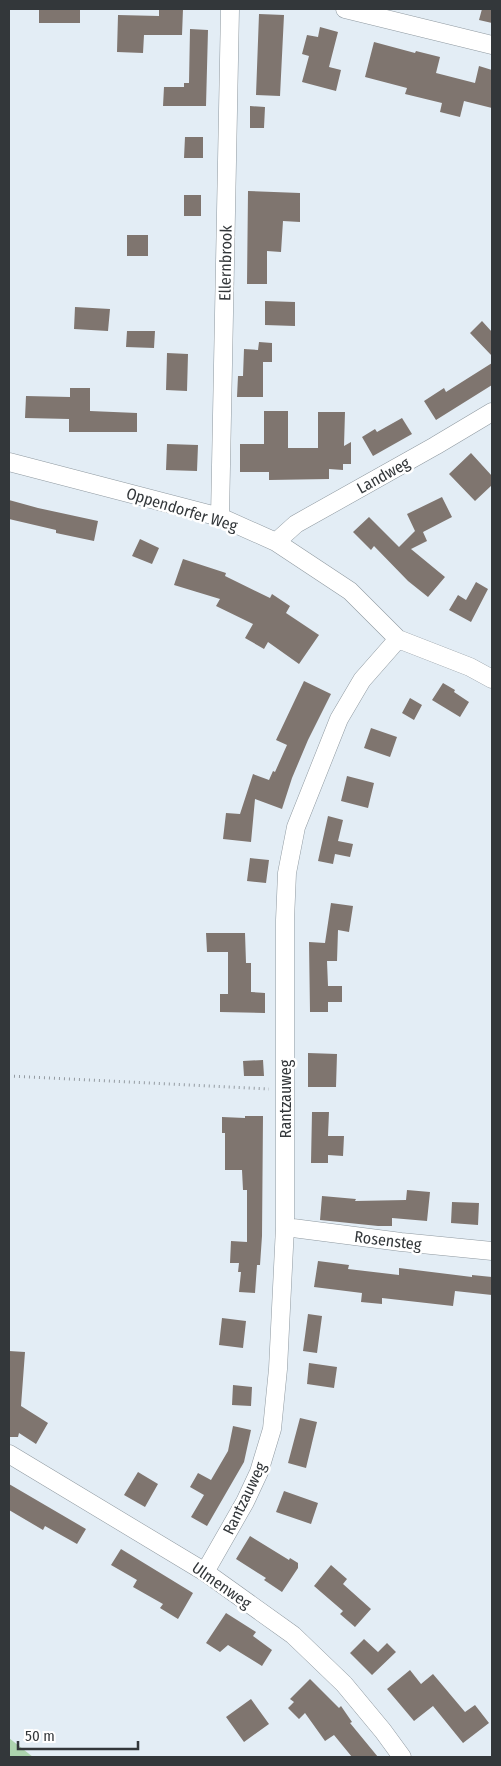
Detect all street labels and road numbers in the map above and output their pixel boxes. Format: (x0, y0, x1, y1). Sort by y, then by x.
street label: Ellernbrook (215, 225, 236, 301)
street label: Landweg (353, 453, 414, 498)
street label: Oppendorfer Weg (124, 484, 240, 536)
street label: Rantzauweg (276, 1059, 295, 1138)
street label: Rosensteg (353, 1227, 423, 1254)
street label: Rantzauweg (219, 1458, 270, 1538)
street label: Ulmenweg (188, 1558, 255, 1613)

